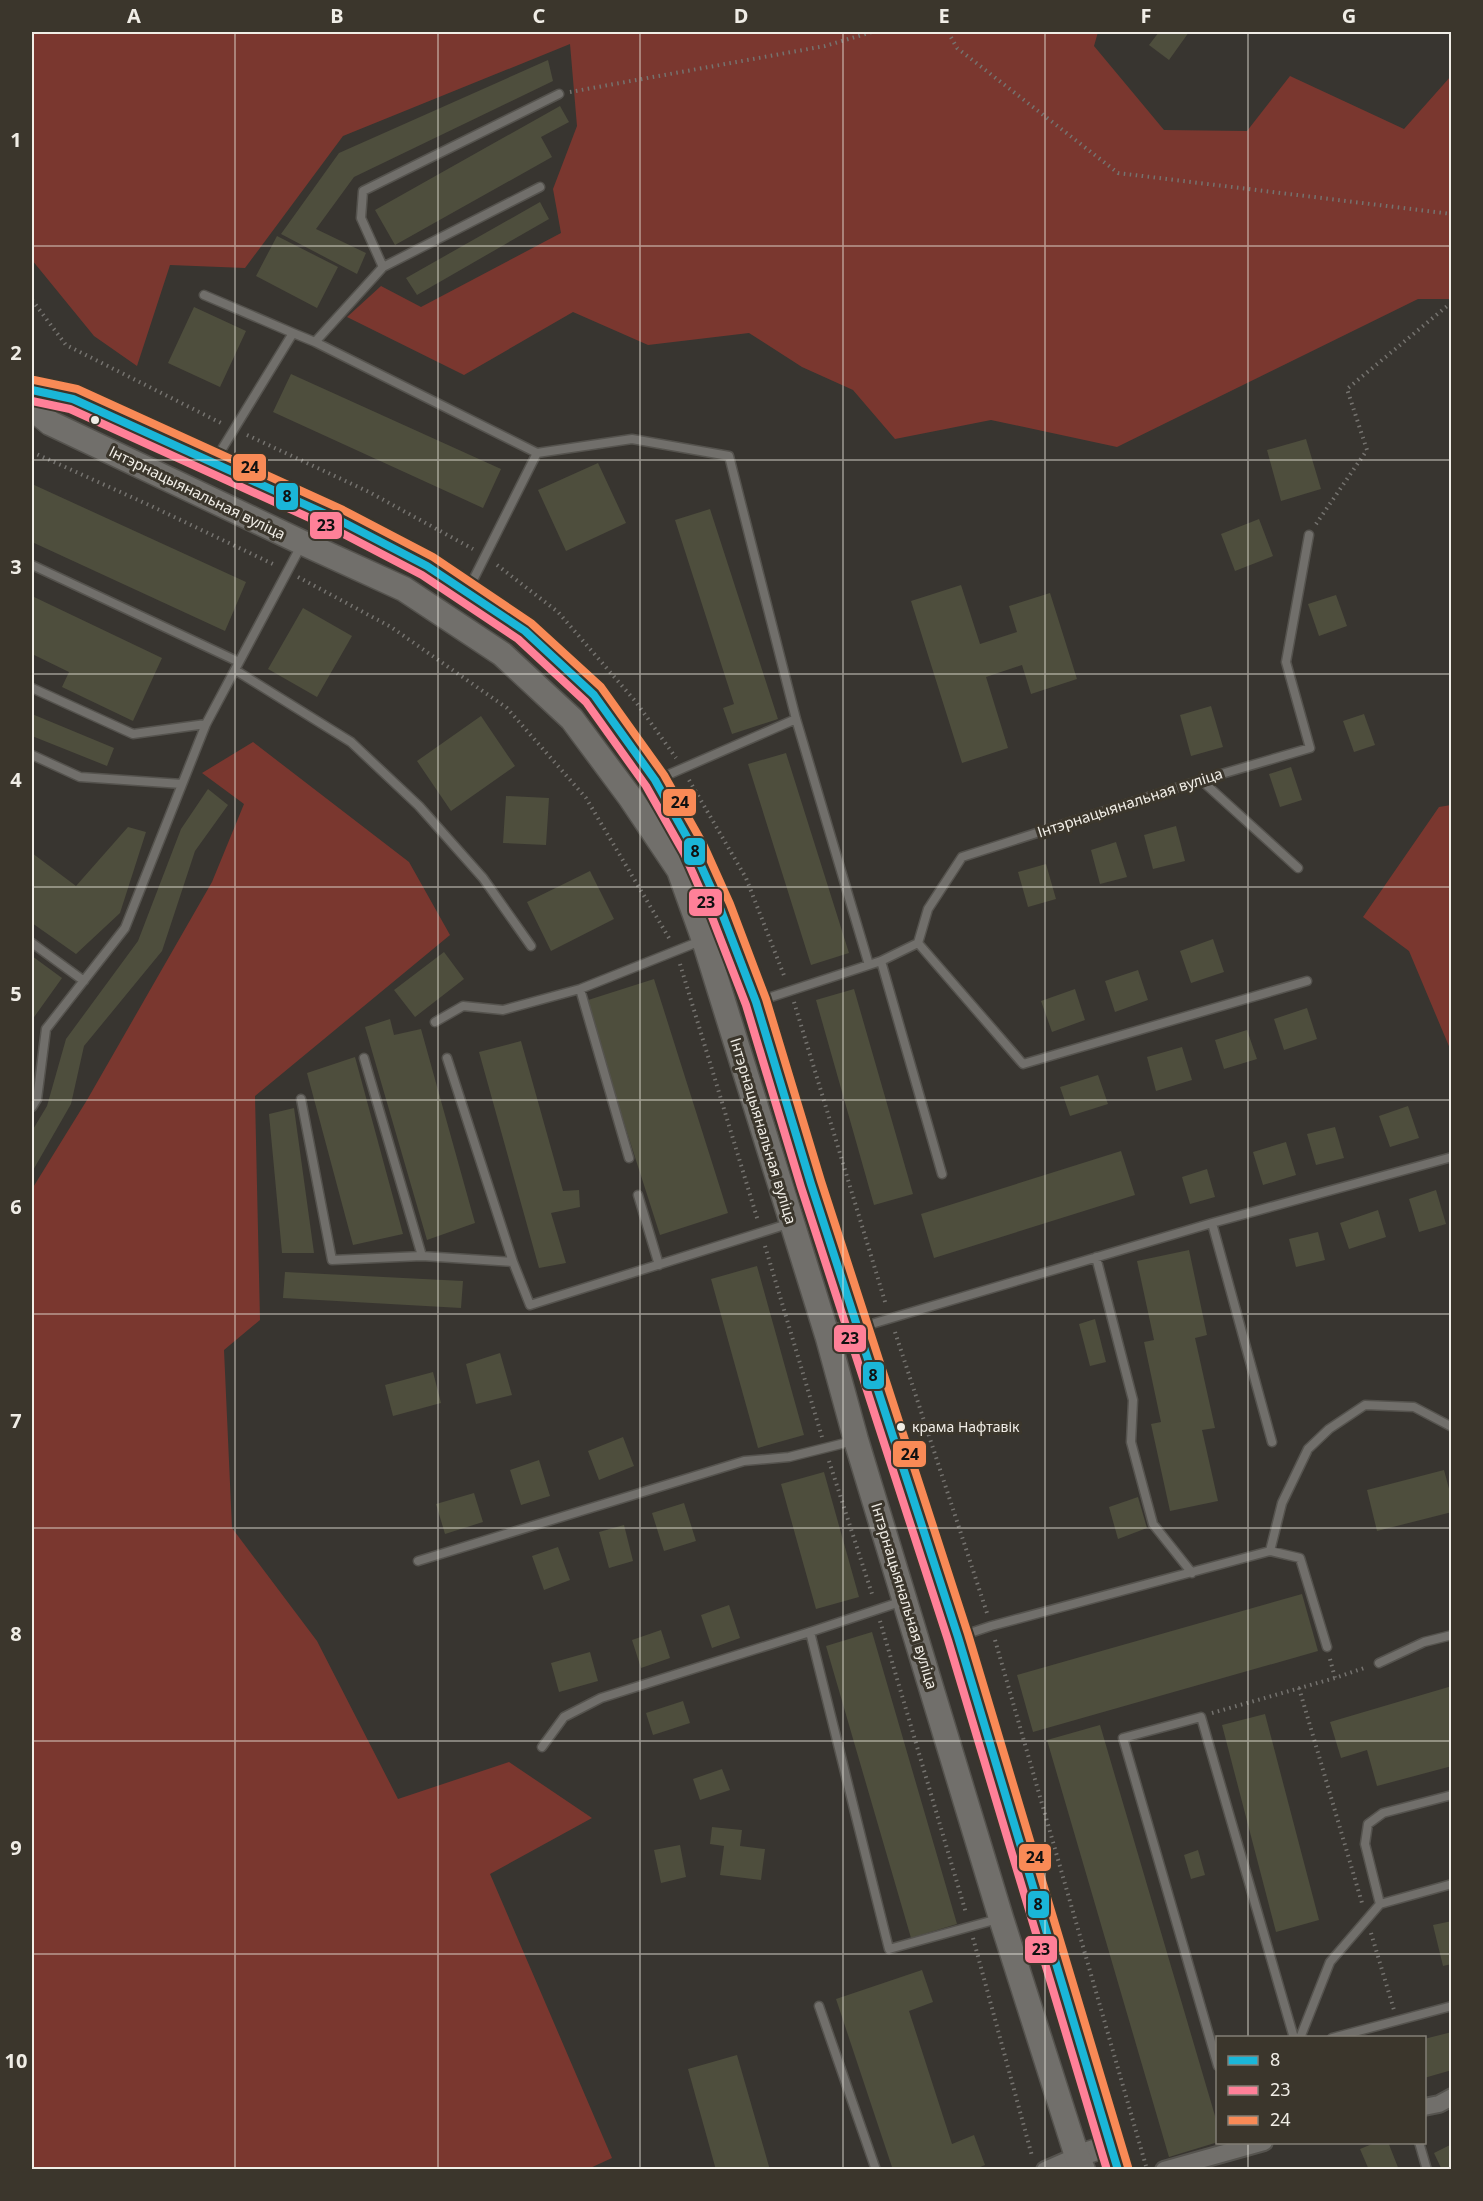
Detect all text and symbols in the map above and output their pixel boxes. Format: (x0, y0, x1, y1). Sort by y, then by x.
text: A (127, 2, 141, 29)
text: B (330, 2, 344, 29)
text: C (533, 2, 546, 29)
text: D (734, 2, 748, 29)
text: E (938, 2, 950, 29)
text: F (1141, 2, 1151, 29)
text: G (1342, 2, 1356, 29)
text: 1 (10, 126, 22, 153)
text: 2 (10, 339, 22, 366)
unlabelled marker (89, 414, 101, 426)
street label: Інтэрнацыянальная вуліца (106, 441, 289, 544)
line badge: 24 (232, 453, 267, 482)
text: 24 (241, 456, 259, 478)
line badge: 8 (275, 482, 299, 511)
text: 8 (282, 485, 292, 507)
line badge: 23 (309, 511, 343, 540)
text: 23 (317, 514, 335, 536)
text: 3 (10, 553, 22, 580)
street label: Інтэрнацыянальная вуліца (1034, 763, 1225, 842)
text: 4 (10, 766, 22, 793)
line badge: 24 (662, 788, 697, 817)
text: 24 (671, 791, 689, 813)
line badge: 8 (683, 837, 706, 866)
text: 8 (690, 840, 700, 862)
line badge: 23 (688, 888, 723, 917)
text: 23 (697, 891, 715, 913)
text: 5 (10, 980, 22, 1007)
street label: Інтэрнацыянальная вуліца (726, 1035, 802, 1226)
text: 6 (10, 1193, 22, 1220)
line badge: 23 (833, 1324, 867, 1353)
text: 23 (841, 1327, 859, 1349)
line badge: 8 (862, 1361, 885, 1390)
text: 8 (868, 1364, 878, 1386)
text: 7 (10, 1407, 22, 1434)
place label: крама Нафтавік (912, 1417, 1020, 1436)
marker: крама Нафтавік (895, 1421, 907, 1433)
line badge: 24 (892, 1440, 927, 1468)
text: 24 (901, 1443, 919, 1465)
street label: Інтэрнацыянальная вуліца (867, 1500, 943, 1691)
text: 8 (10, 1620, 22, 1647)
text: 9 (10, 1834, 22, 1861)
line badge: 24 (1018, 1843, 1052, 1872)
text: 24 (1026, 1846, 1044, 1868)
line badge: 8 (1027, 1890, 1050, 1919)
text: 8 (1033, 1893, 1043, 1915)
line badge: 23 (1024, 1935, 1058, 1964)
text: 23 (1032, 1938, 1050, 1960)
legend (1216, 2036, 1426, 2144)
text: 10 (5, 2047, 27, 2074)
text: 8 (1270, 2047, 1280, 2071)
text: 23 (1270, 2077, 1291, 2101)
text: 24 (1270, 2107, 1291, 2131)

